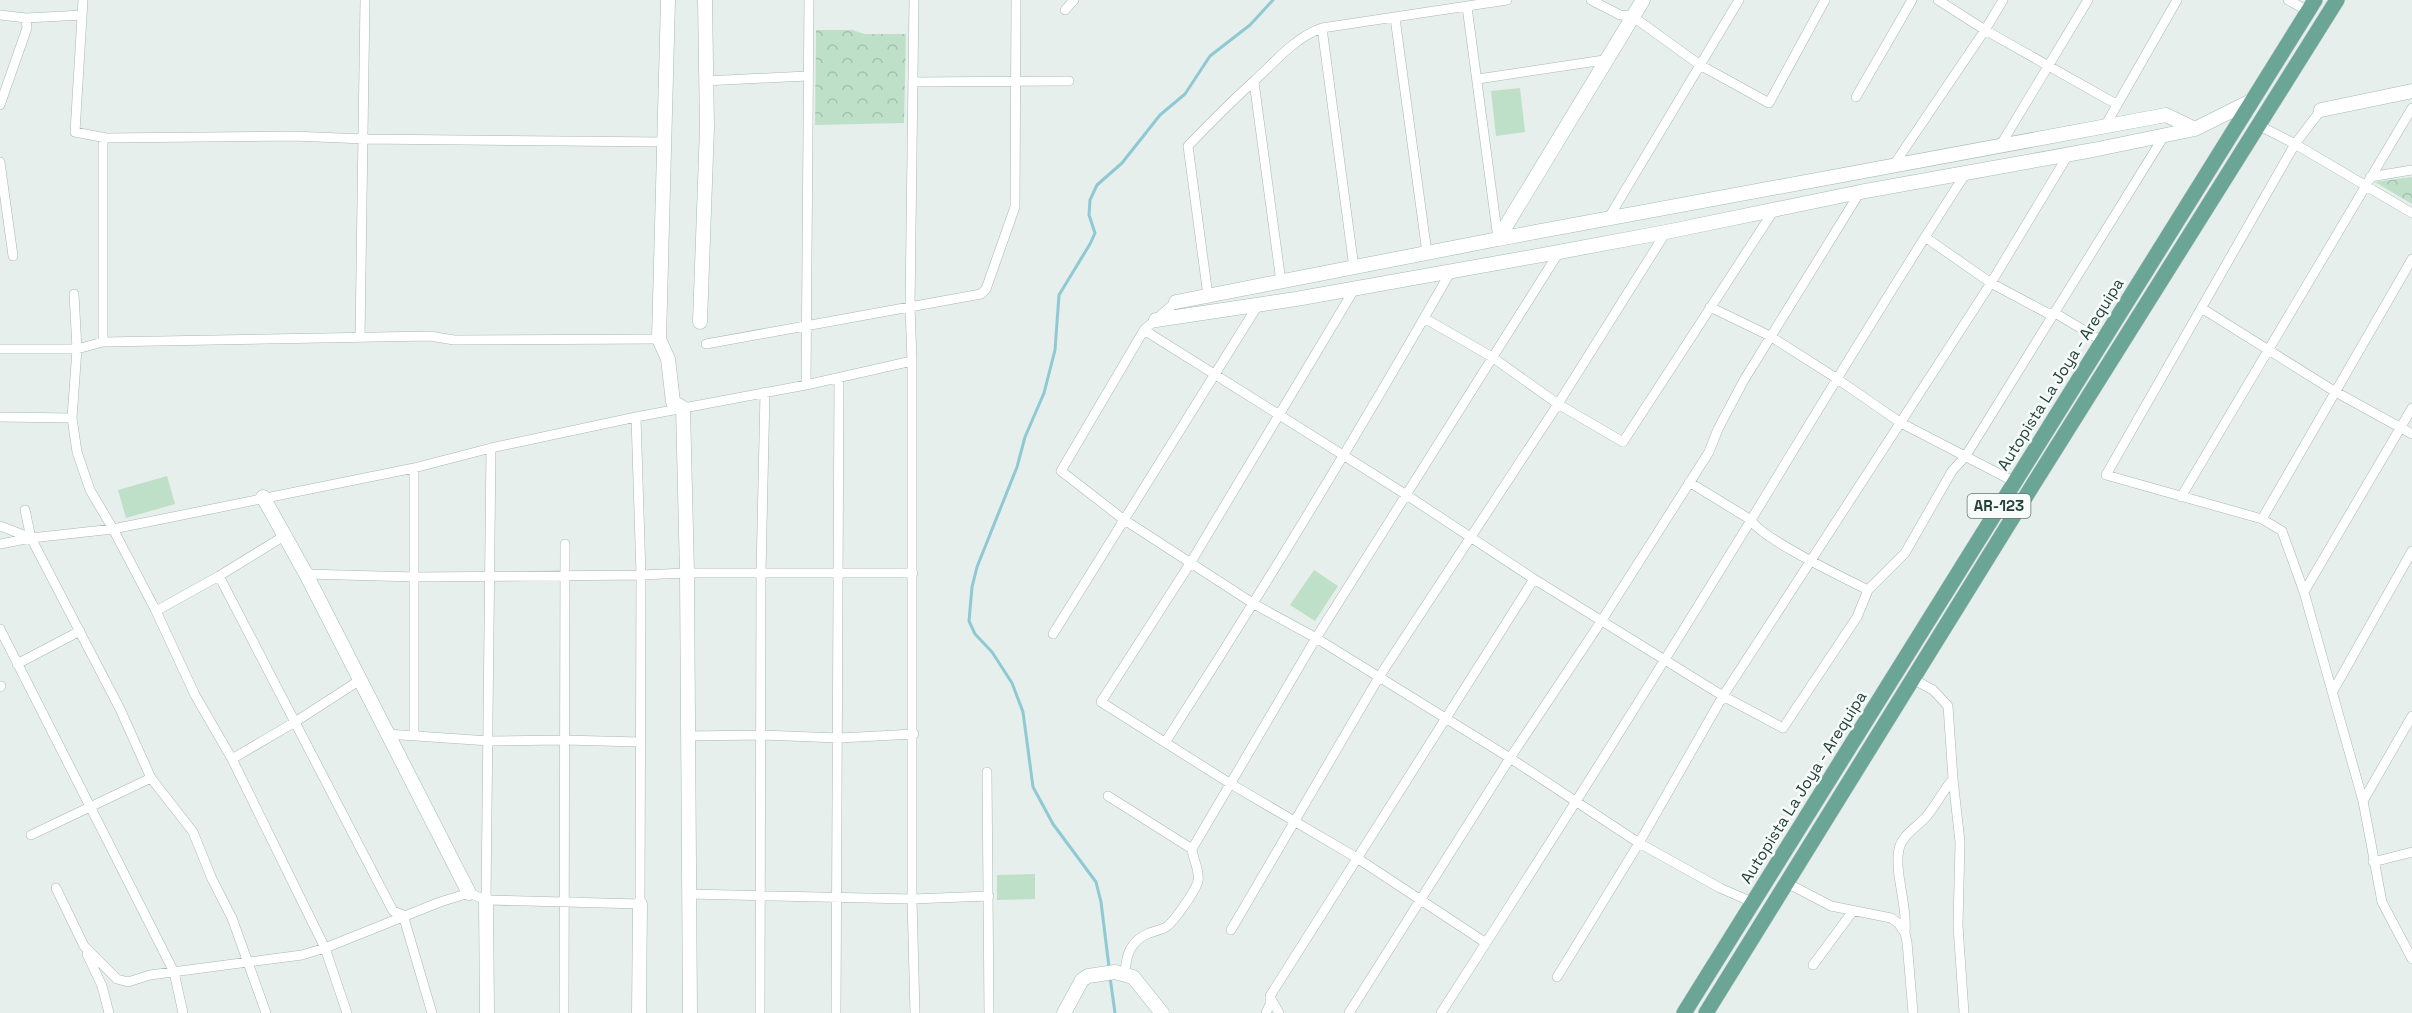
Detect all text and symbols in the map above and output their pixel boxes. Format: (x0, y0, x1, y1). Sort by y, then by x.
street label: Autopista La Joya - Arequipa (1992, 274, 2128, 474)
road number: AR-123 (1968, 494, 2030, 518)
street label: Autopista La Joya - Arequipa (1735, 687, 1871, 887)

